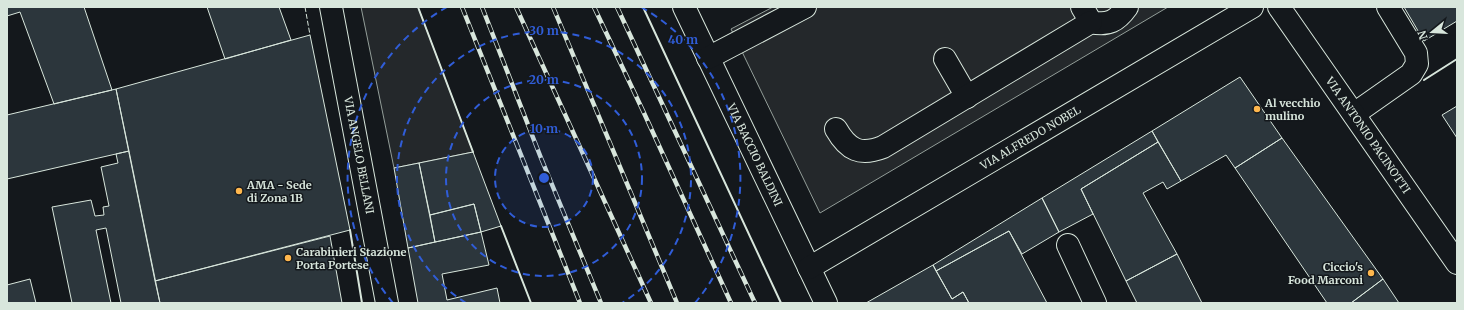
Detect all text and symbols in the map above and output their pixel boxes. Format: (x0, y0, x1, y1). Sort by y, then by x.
north arrow (1412, 12, 1452, 52)
text: 30 m (529, 23, 559, 38)
text: N (1414, 29, 1430, 41)
text: 40 m (668, 32, 698, 47)
text: 20 m (529, 72, 559, 87)
street label: VIA ANTONIO PACINOTTI (1322, 73, 1413, 196)
street label: VIA ANGELO BELLANI (341, 95, 377, 215)
place label: Al vecchio mulino (1264, 96, 1321, 123)
street label: VIA BACCIO BALDINI (724, 100, 786, 209)
street label: VIA ALFREDO NOBEL (977, 102, 1083, 173)
marker: Al vecchio mulino (1252, 104, 1262, 114)
text: 10 m (530, 121, 558, 136)
centre of rings (537, 171, 551, 185)
place label: AMA - Sede di Zona 1B (246, 178, 312, 205)
marker: AMA - Sede di Zona 1B (234, 186, 244, 196)
place label: Carabinieri Stazione Porta Portese (296, 245, 407, 272)
marker: Carabinieri Stazione Porta Portese (283, 253, 293, 263)
place label: Ciccio's Food Marconi (1288, 260, 1363, 287)
marker: Ciccio's Food Marconi (1366, 268, 1376, 278)

